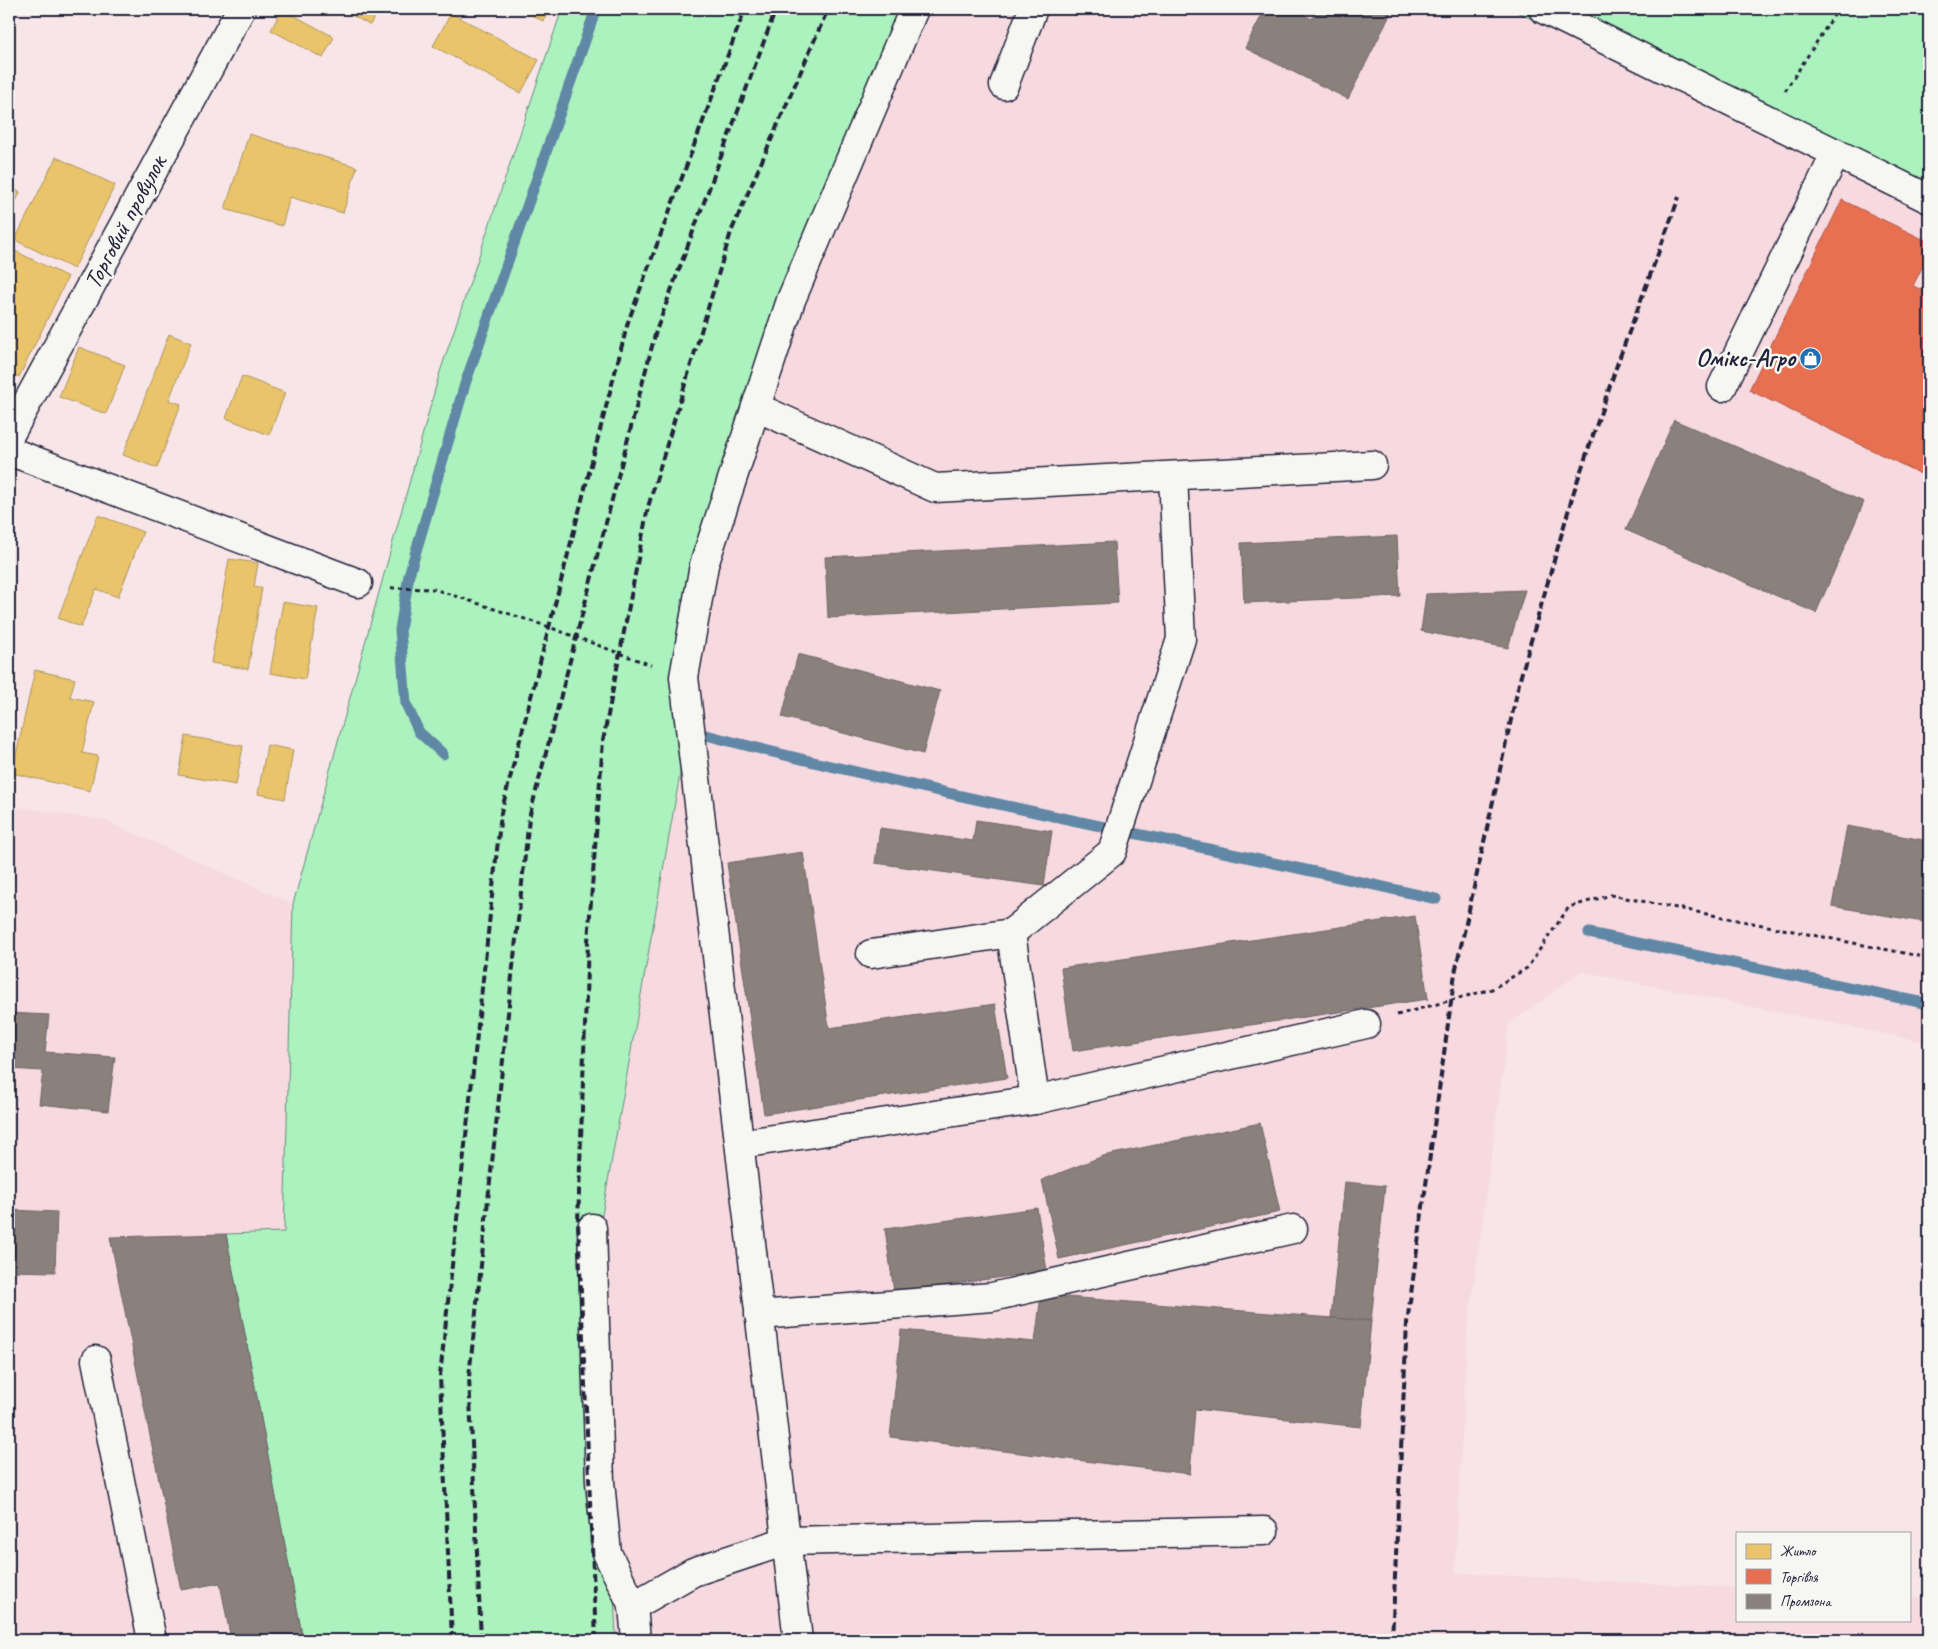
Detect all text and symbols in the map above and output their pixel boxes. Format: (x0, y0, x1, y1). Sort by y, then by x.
street label: Торговий провулок (76, 148, 174, 294)
place label: Омiкс-Агро (1696, 342, 1797, 374)
shop icon: Омiкс-Агро (1799, 346, 1823, 370)
legend (1736, 1532, 1910, 1622)
text: Житло (1780, 1542, 1817, 1561)
text: Торгівля (1780, 1568, 1818, 1587)
text: Промзона (1780, 1592, 1832, 1611)

